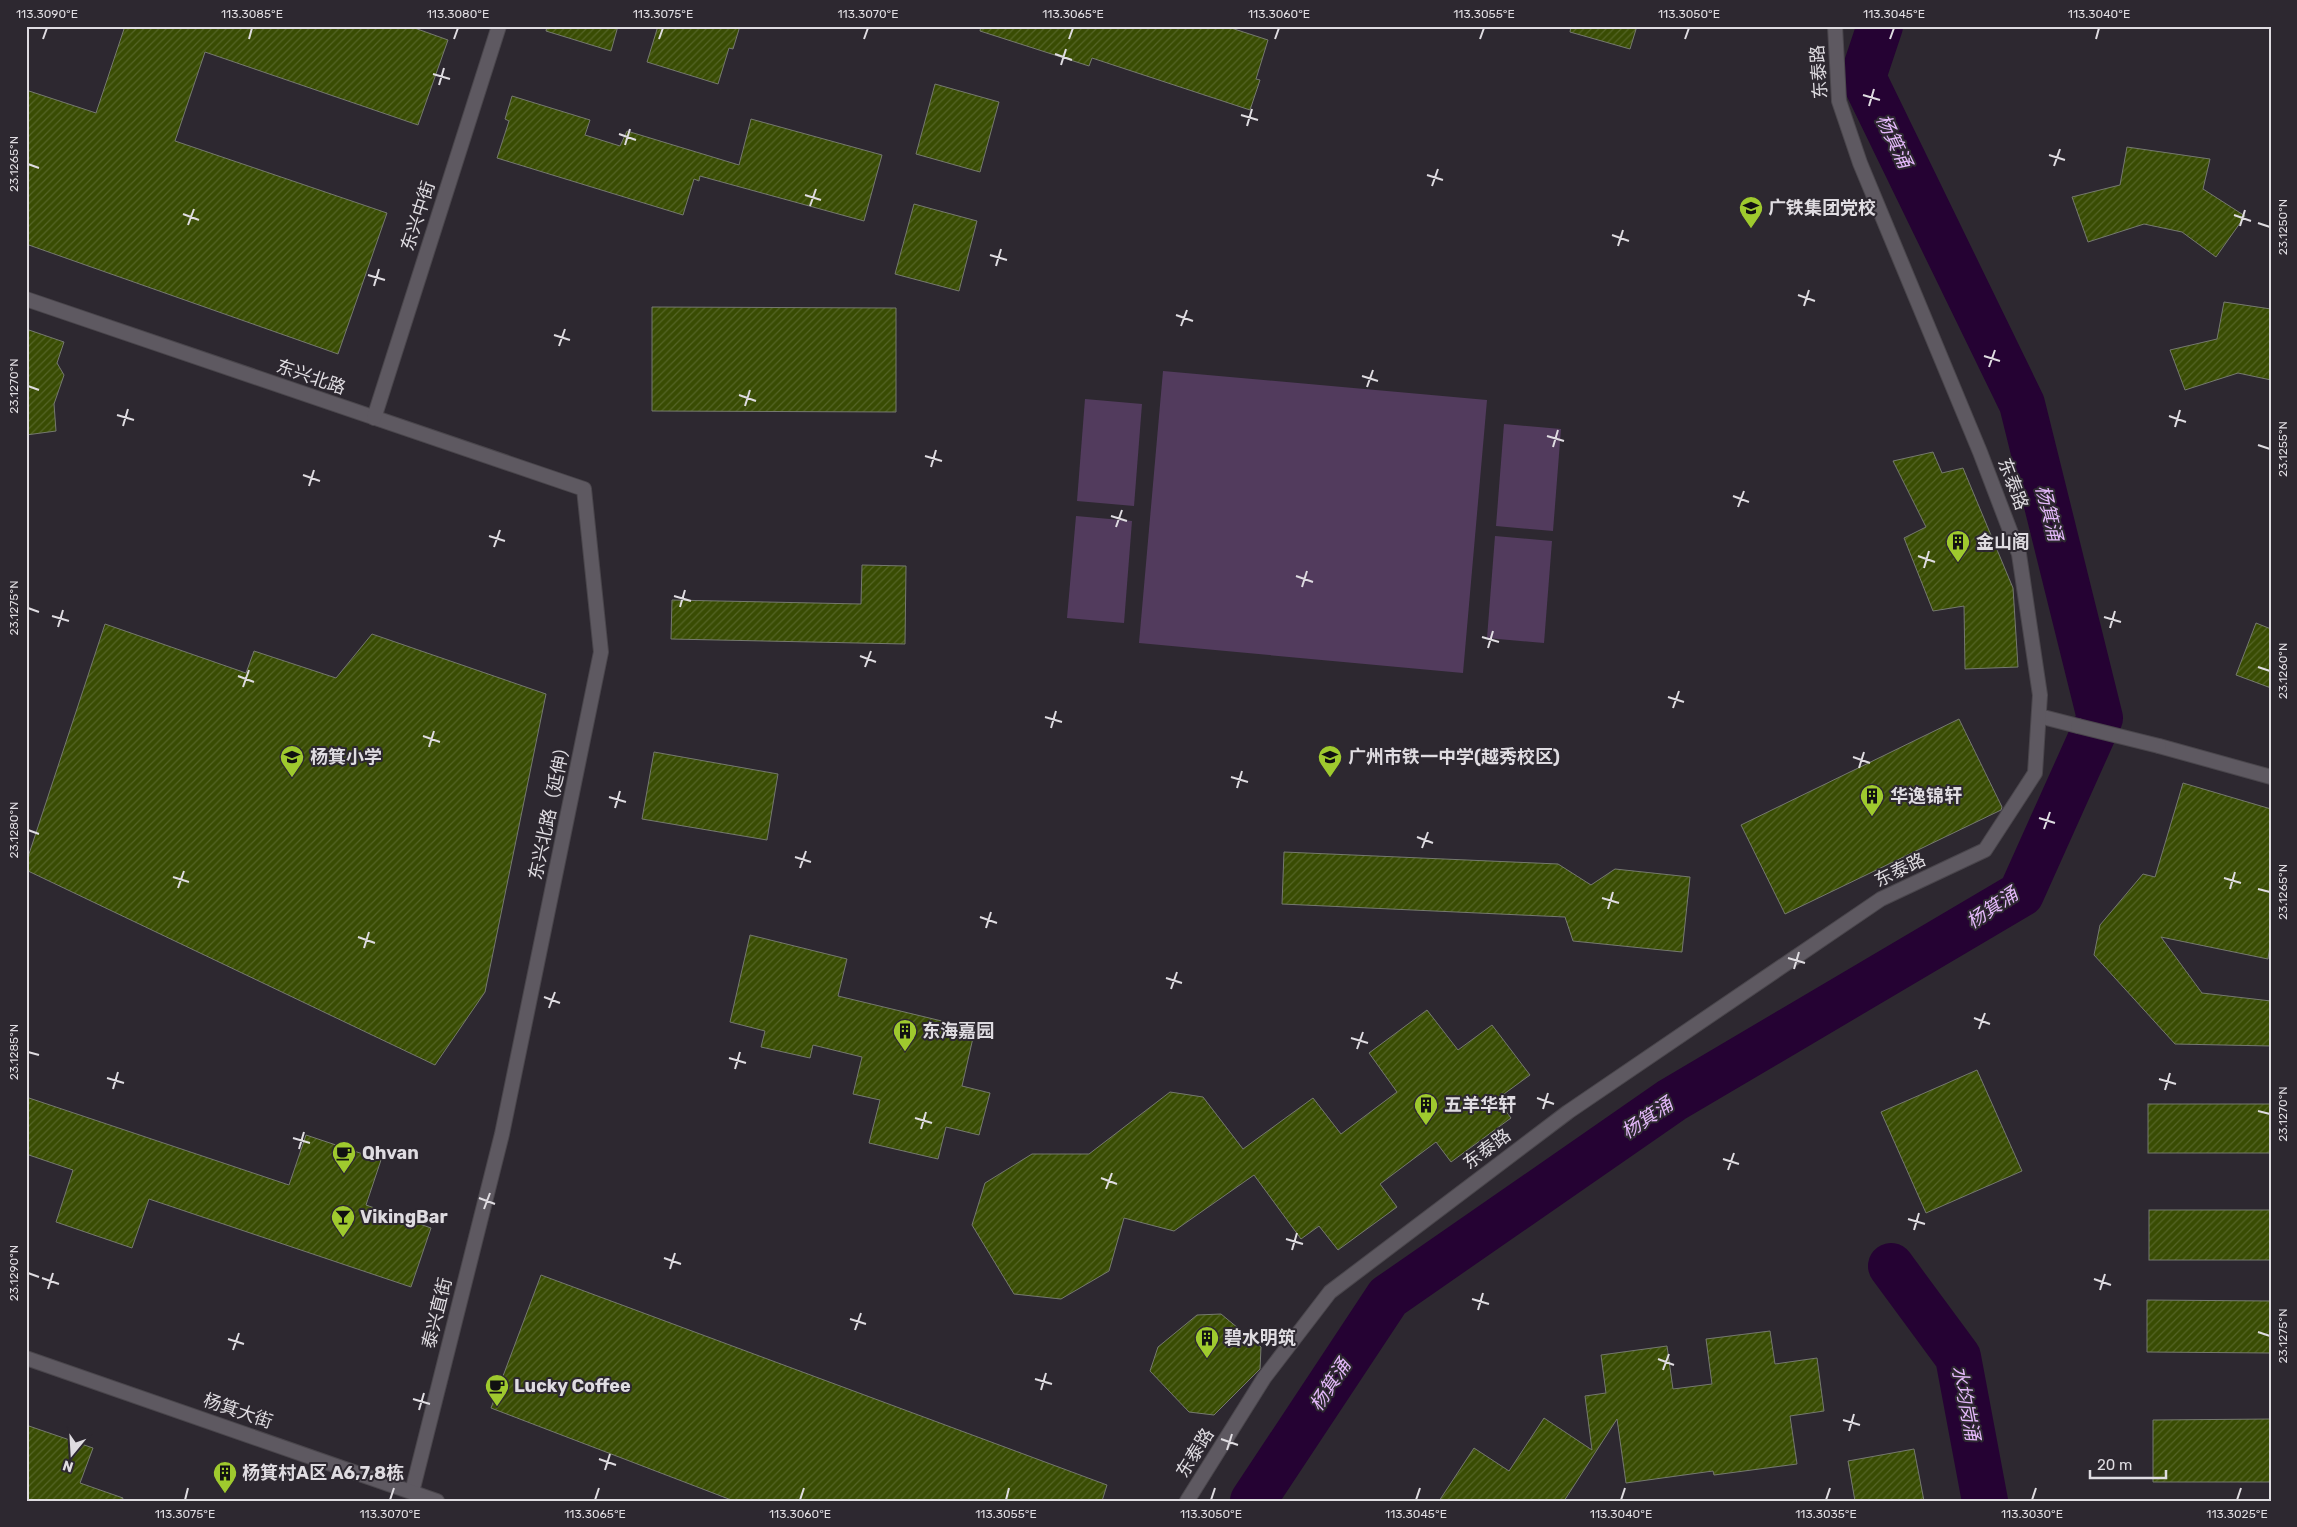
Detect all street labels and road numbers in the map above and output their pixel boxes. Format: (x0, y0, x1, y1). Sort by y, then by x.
street label: 东泰路 (1806, 44, 1832, 100)
street label: 东兴中街 (396, 178, 440, 254)
street label: 东兴北路 (273, 355, 349, 399)
street label: 东泰路 (1993, 455, 2033, 513)
street label: 东兴北路（延伸） (524, 736, 576, 882)
street label: 东泰路 (1871, 848, 1929, 892)
street label: 东泰路 (1459, 1124, 1515, 1174)
street label: 泰兴直街 (418, 1275, 456, 1351)
street label: 杨箕大街 (200, 1389, 276, 1433)
street label: 东泰路 (1171, 1424, 1219, 1482)

